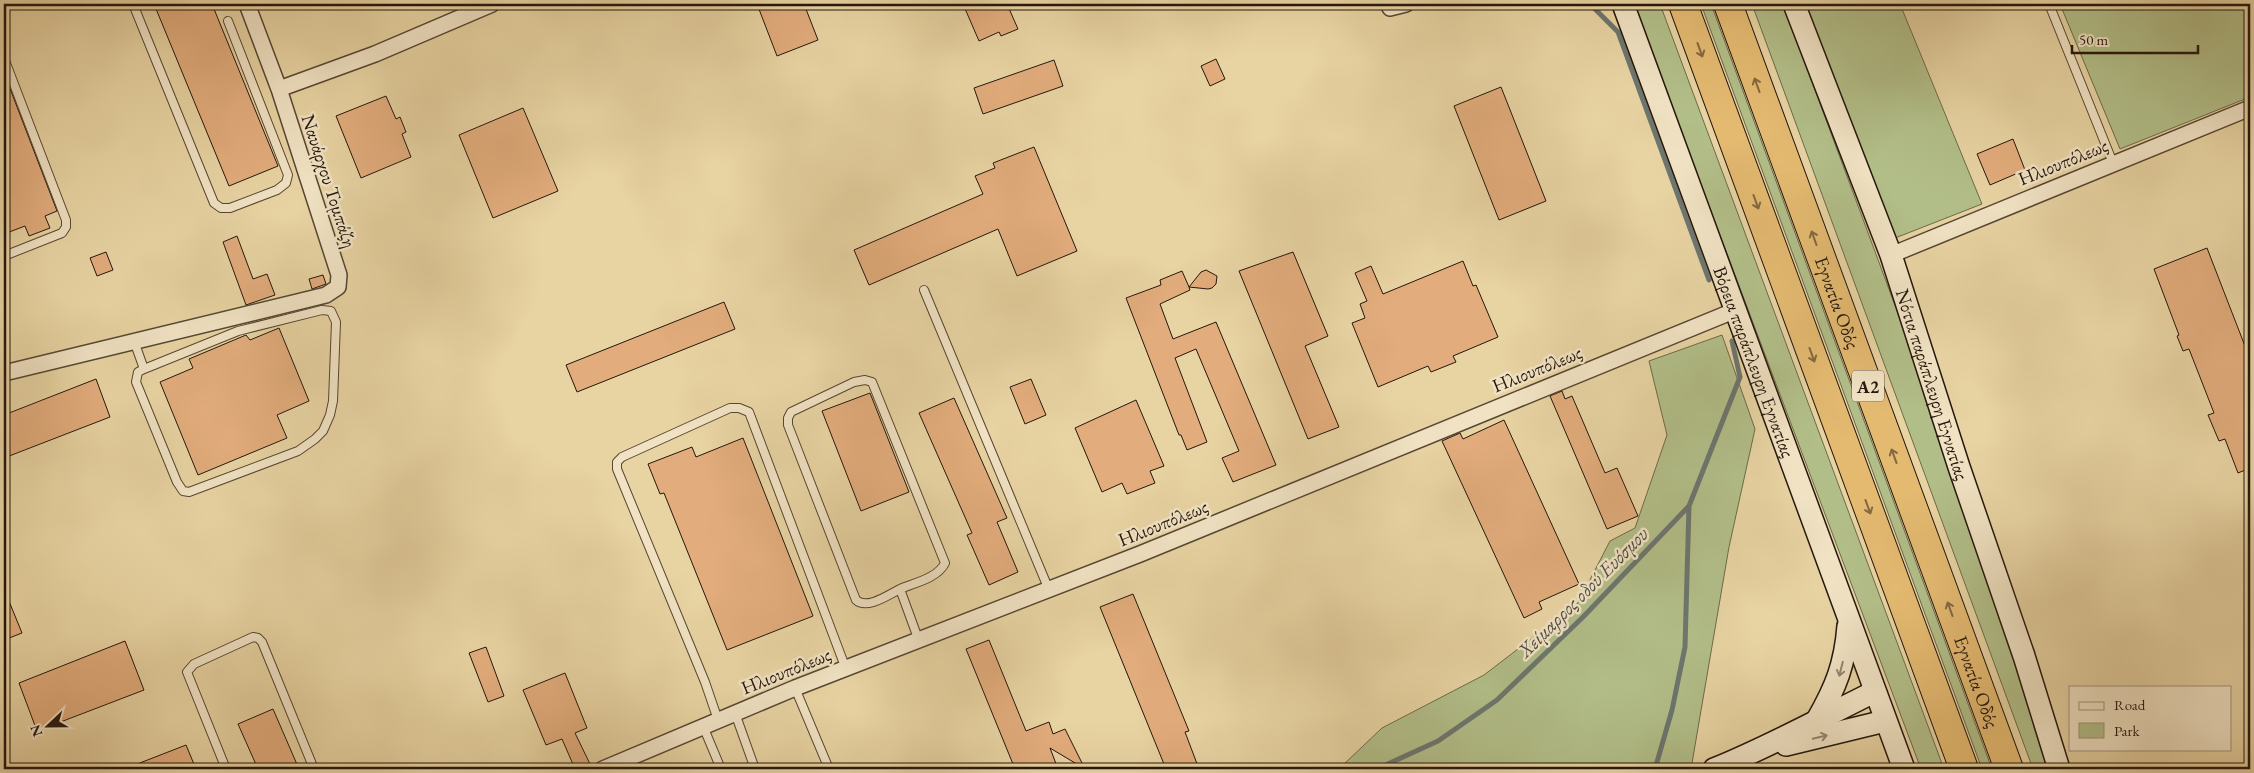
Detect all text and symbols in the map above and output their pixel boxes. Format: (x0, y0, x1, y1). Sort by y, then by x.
scale bar (2072, 22, 2198, 54)
text: 50 m (2079, 30, 2108, 49)
one-way arrow (1696, 41, 1705, 57)
one-way arrow (1752, 78, 1761, 93)
street label: Ναυάρχου Τομπάζη (296, 111, 362, 251)
street label: Ηλιουπόλεως (2014, 133, 2112, 191)
one-way arrow (1752, 194, 1761, 209)
one-way arrow (1808, 231, 1818, 246)
street label: Εγνατία Οδός (1809, 253, 1866, 352)
street label: Βόρεια παράπλευρη Εγνατίας (1708, 262, 1801, 461)
street label: Νότια παράπλευρη Εγνατίας (1890, 286, 1975, 483)
street label: Ηλιουπόλεως (1488, 340, 1586, 398)
one-way arrow (1808, 346, 1817, 362)
road number: Α2 (1852, 371, 1884, 402)
one-way arrow (1889, 449, 1898, 464)
street label: Ηλιουπόλεως (1114, 494, 1212, 552)
one-way arrow (1864, 499, 1873, 514)
water label: Χείμαρρος οδού Ευόσμου (1511, 521, 1654, 664)
one-way arrow (1945, 601, 1954, 617)
street label: Εγνατία Οδός (1949, 632, 2005, 731)
street label: Ηλιουπόλεως (737, 642, 835, 700)
one-way arrow (1836, 661, 1845, 677)
legend (2069, 686, 2232, 750)
text: Road (2114, 695, 2146, 714)
north arrow (22, 700, 72, 750)
text: Park (2114, 721, 2141, 740)
text: N (25, 722, 46, 739)
one-way arrow (1812, 732, 1828, 741)

